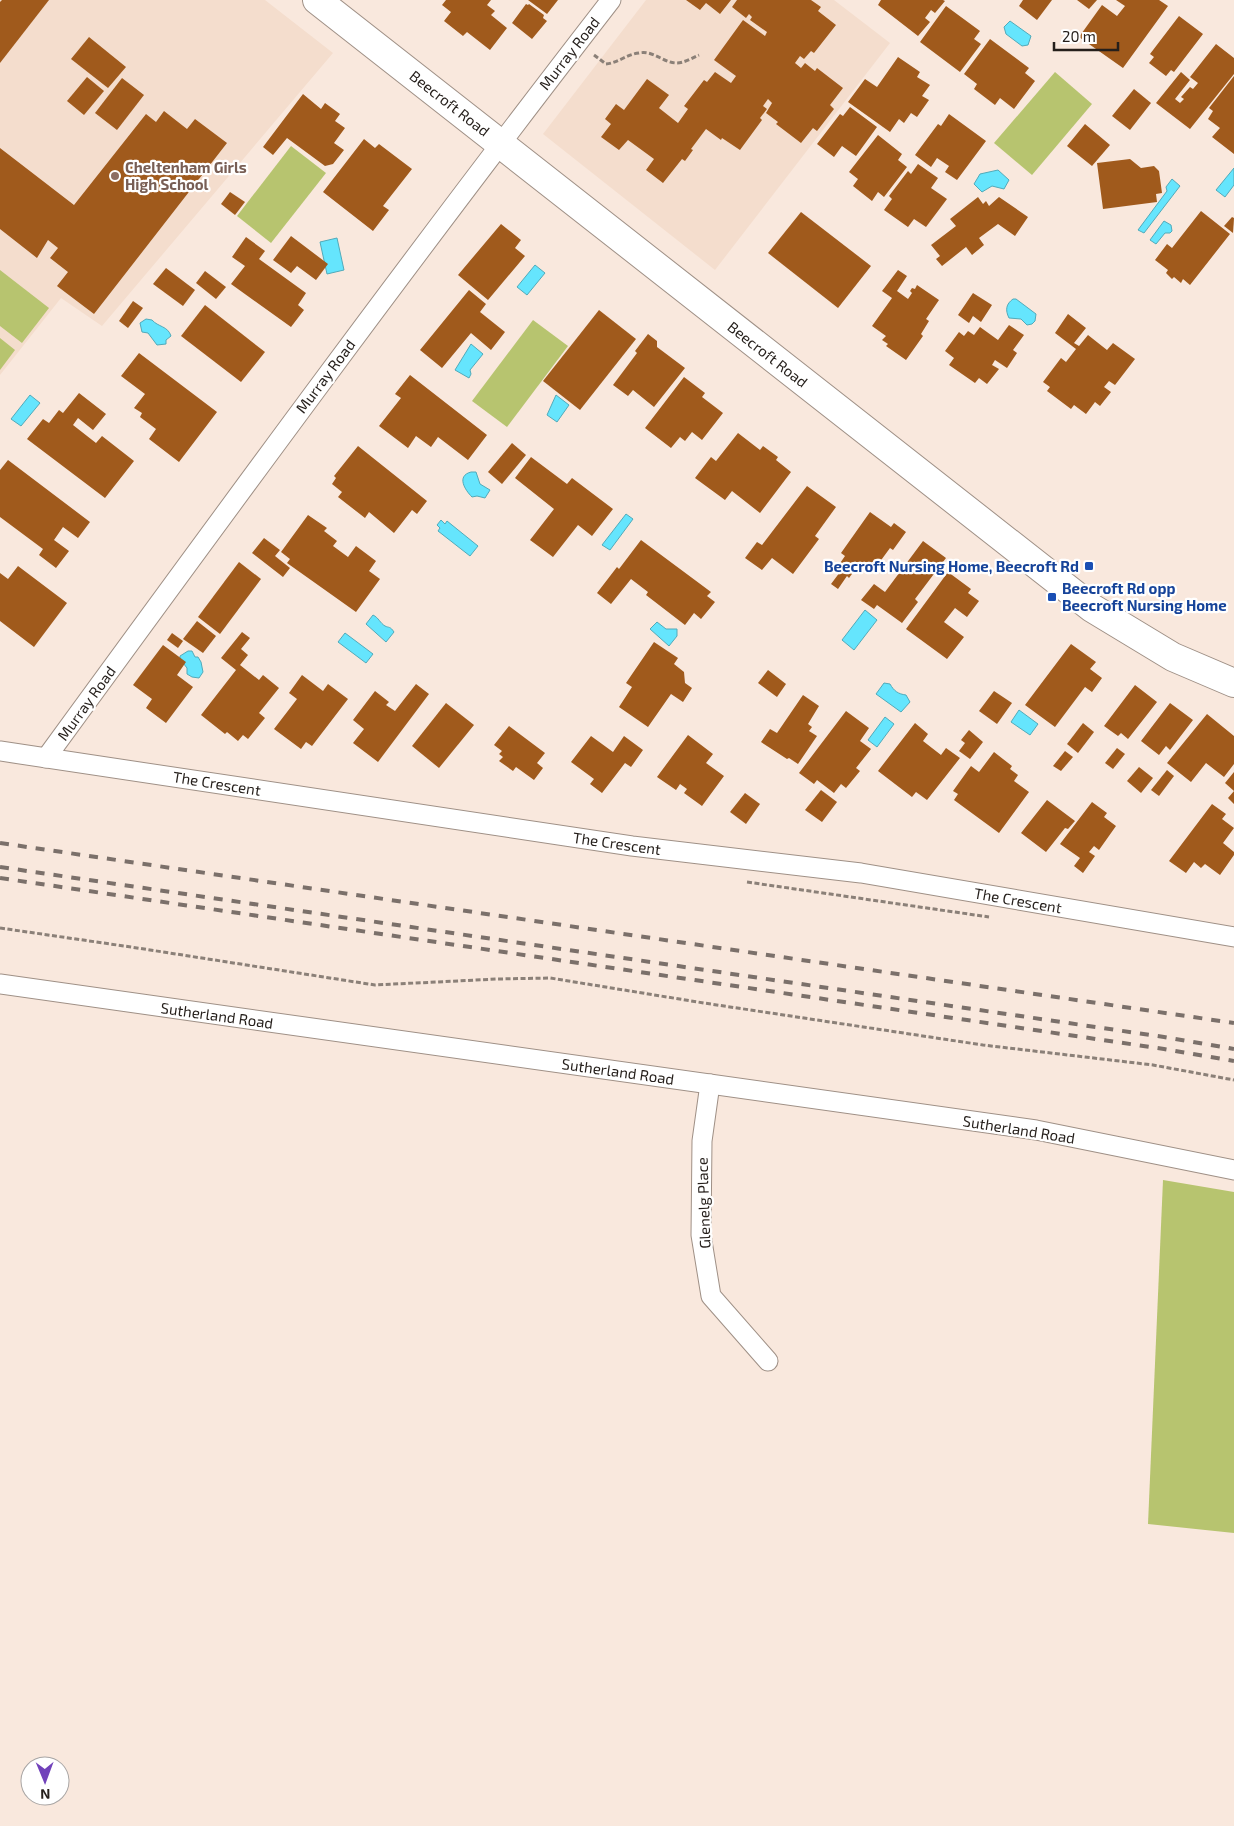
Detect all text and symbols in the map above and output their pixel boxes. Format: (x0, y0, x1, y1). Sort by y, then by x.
street label: Murray Road (535, 13, 603, 93)
scale bar (1054, 20, 1118, 52)
text: 20 m (1062, 27, 1096, 45)
street label: Beecroft Road (406, 66, 494, 140)
place label: Cheltenham Girls High School (125, 158, 247, 193)
marker: Cheltenham Girls High School (109, 170, 121, 182)
street label: Beecroft Road (724, 317, 812, 391)
street label: Murray Road (291, 336, 359, 416)
place label: Beecroft Nursing Home, Beecroft Rd (824, 557, 1079, 575)
marker: Beecroft Nursing Home, Beecroft Rd (1083, 560, 1095, 572)
place label: Beecroft Rd opp Beecroft Nursing Home (1062, 579, 1227, 614)
marker: Beecroft Rd opp Beecroft Nursing Home (1046, 591, 1058, 603)
street label: Murray Road (53, 662, 119, 744)
street label: The Crescent (172, 767, 262, 799)
street label: The Crescent (572, 828, 662, 858)
street label: The Crescent (973, 883, 1063, 917)
street label: Sutherland Road (160, 998, 274, 1032)
street label: Sutherland Road (561, 1054, 675, 1088)
street label: Sutherland Road (962, 1111, 1076, 1147)
street label: Glenelg Place (692, 1157, 714, 1249)
north arrow (20, 1756, 70, 1806)
text: N (40, 1786, 50, 1803)

